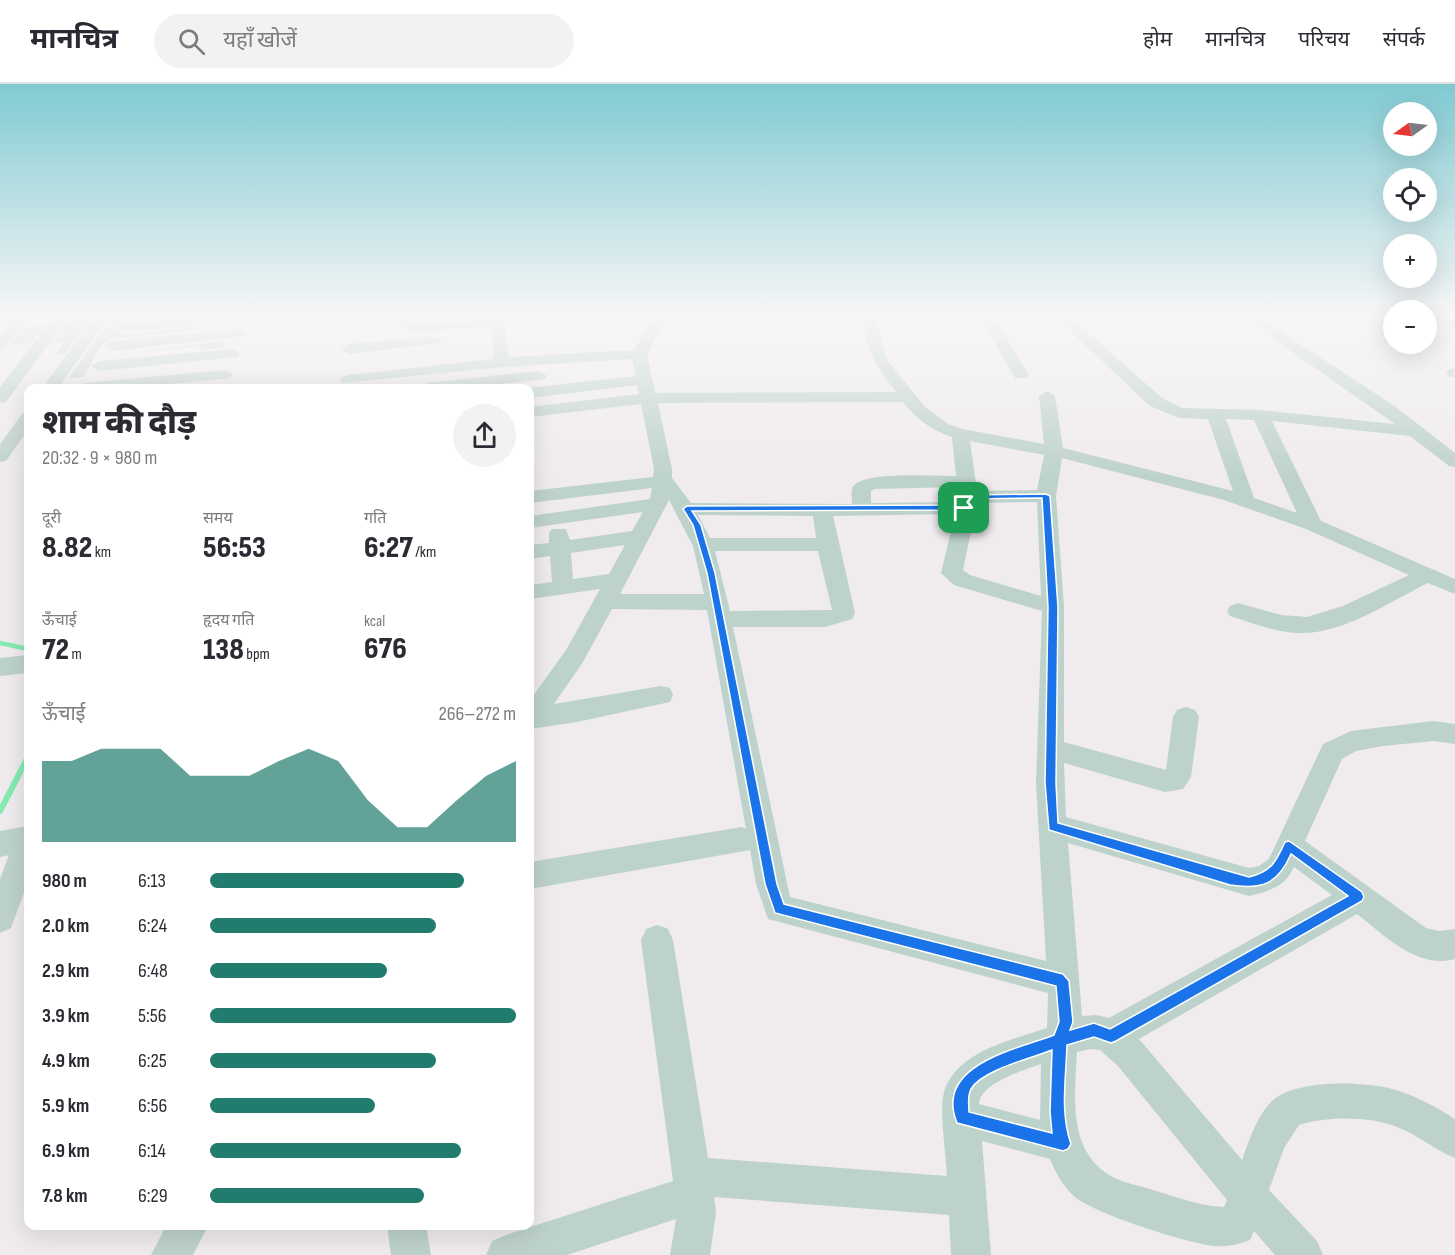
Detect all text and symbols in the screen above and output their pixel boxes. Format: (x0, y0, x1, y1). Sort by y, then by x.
search box (154, 14, 574, 68)
text: मानचित्र (30, 23, 118, 56)
icon: search (175, 25, 208, 58)
text: यहाँ खोजें (223, 27, 297, 54)
text: होम (1143, 27, 1172, 52)
text: मानचित्र (1205, 27, 1265, 52)
text: परिचय (1298, 27, 1350, 52)
text: संपर्क (1383, 27, 1425, 52)
north arrow (1383, 102, 1437, 156)
map controls (1383, 102, 1437, 354)
button: locate (1383, 168, 1437, 222)
button: + (1383, 234, 1437, 288)
button: − (1383, 300, 1437, 354)
text: शाम की दौड़ (42, 403, 196, 443)
button: share (453, 404, 516, 467)
text: 20:32 · 9 × 980 m (42, 446, 157, 470)
pin (938, 482, 989, 533)
icon: arrive (947, 491, 980, 524)
text: दूरी (42, 509, 61, 528)
text: समय (203, 509, 233, 528)
text: गति (364, 509, 386, 528)
text: 8.82 (42, 530, 92, 566)
text: 56:53 (203, 530, 266, 566)
text: 6:27 (364, 530, 413, 566)
text: km (92, 543, 111, 562)
text: /km (413, 543, 436, 562)
text: ऊँचाई (42, 611, 77, 630)
text: हृदय गति (203, 611, 254, 630)
text: kcal (364, 612, 385, 631)
text: 676 (364, 631, 407, 667)
text: 72 (42, 632, 69, 668)
text: 138 (203, 632, 244, 668)
text: m (69, 645, 82, 664)
text: bpm (244, 645, 270, 664)
text: ऊँचाई (42, 702, 85, 726)
text: 266–272 m (439, 702, 516, 726)
text: 980 m (42, 869, 87, 893)
text: 6:13 (138, 869, 166, 893)
text: 2.0 km (42, 914, 89, 938)
text: 6:24 (138, 914, 167, 938)
text: 2.9 km (42, 959, 89, 983)
text: 6:48 (138, 959, 168, 983)
text: 3.9 km (42, 1004, 90, 1028)
text: 5:56 (138, 1004, 167, 1028)
text: 4.9 km (42, 1049, 90, 1073)
text: 6:25 (138, 1049, 167, 1073)
text: 5.9 km (42, 1094, 89, 1118)
text: 6:56 (138, 1094, 167, 1118)
text: 6.9 km (42, 1139, 90, 1163)
text: 6:14 (138, 1139, 166, 1163)
text: 7.8 km (42, 1184, 88, 1208)
text: 6:29 (138, 1184, 168, 1208)

